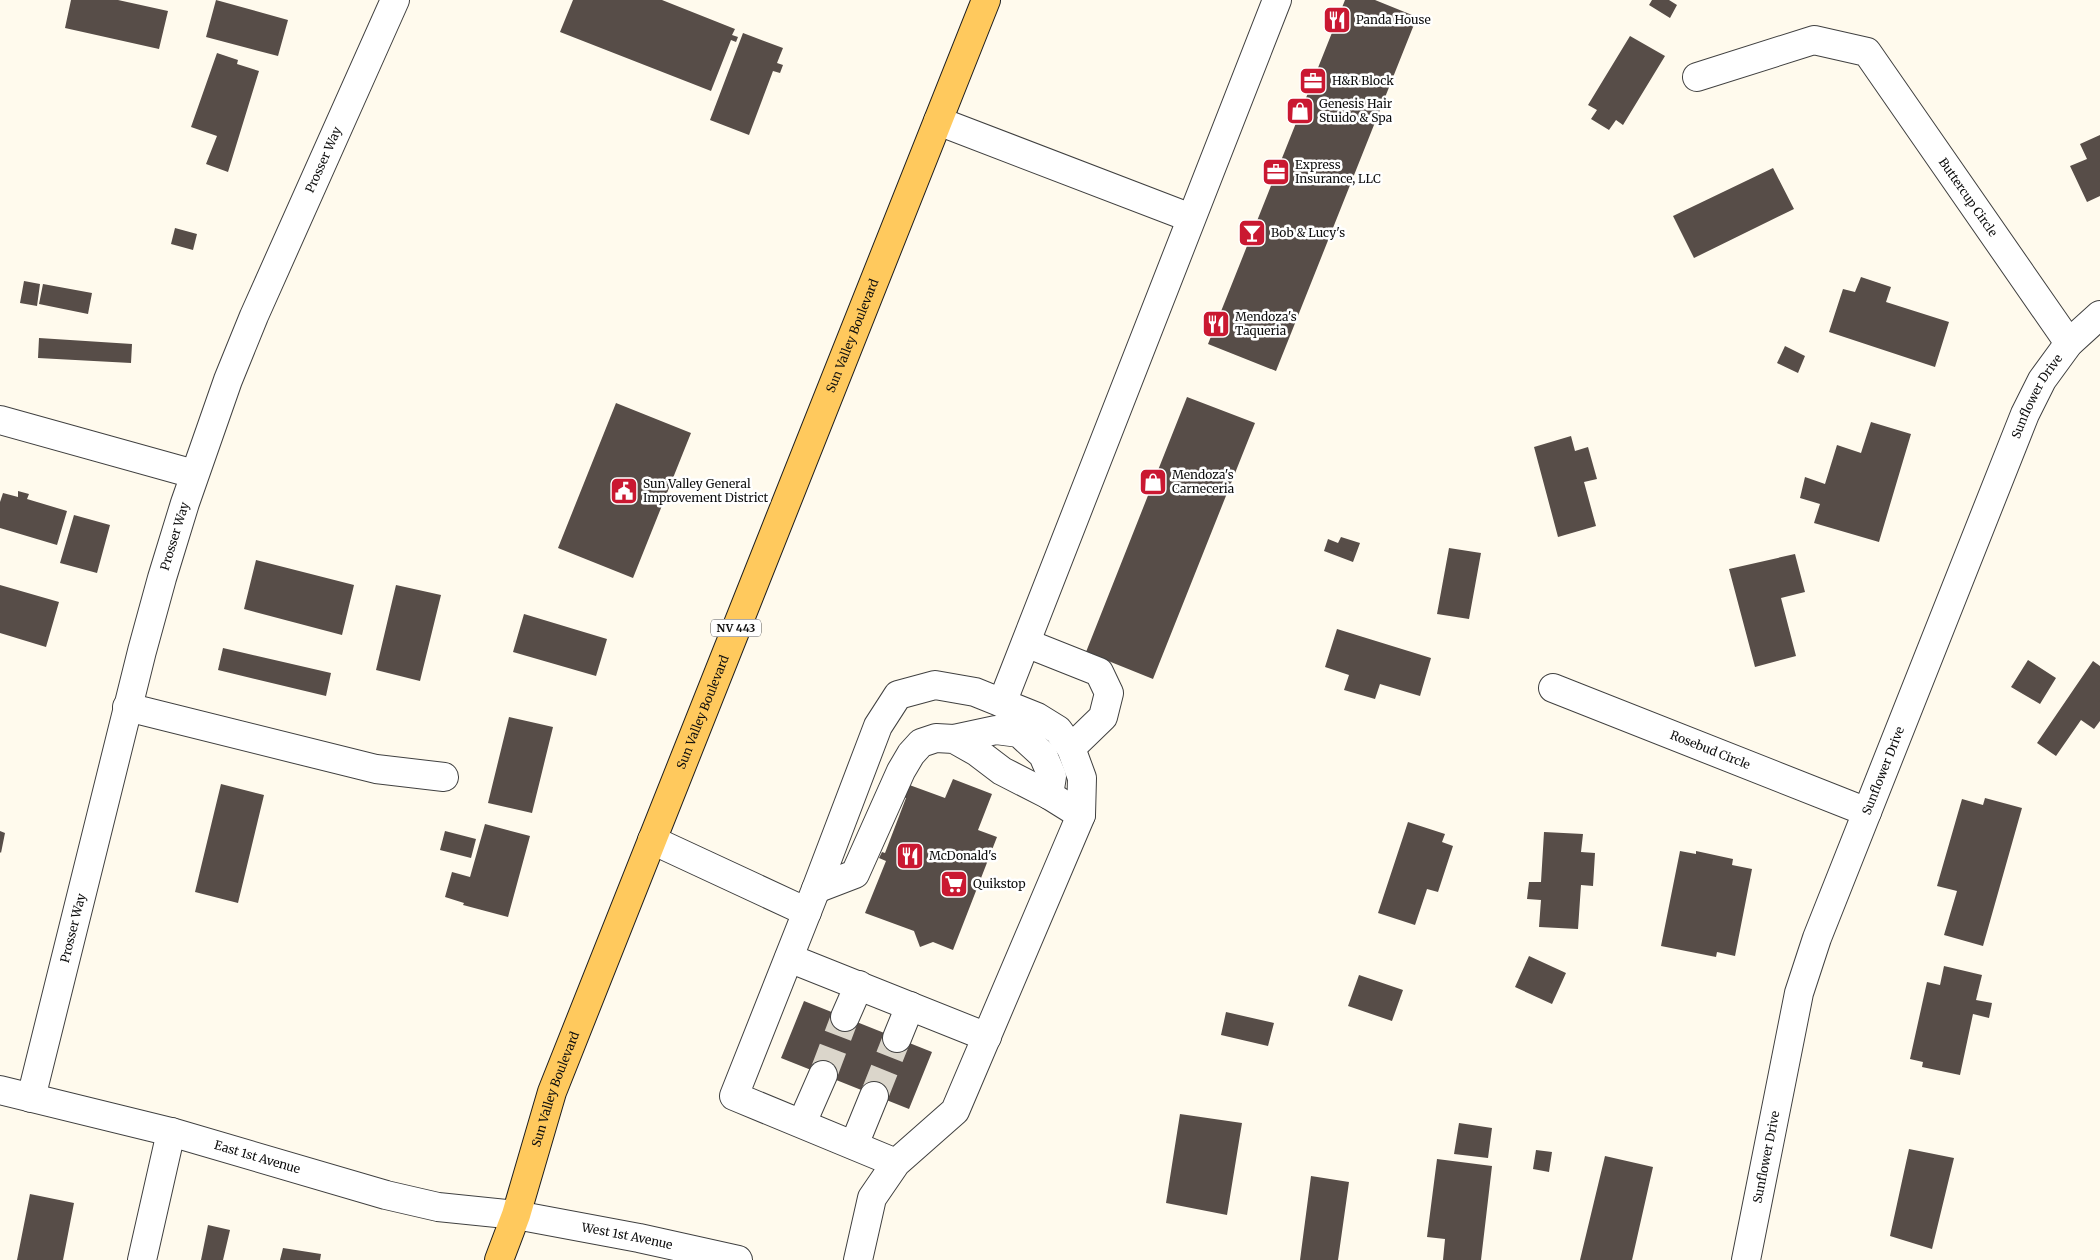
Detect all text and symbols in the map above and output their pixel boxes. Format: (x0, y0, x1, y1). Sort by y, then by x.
restaurant icon: Panda House (1322, 5, 1352, 35)
place label: Panda House (1356, 12, 1431, 27)
office icon: H&R Block (1298, 66, 1328, 96)
place label: H&R Block (1332, 73, 1394, 88)
shop icon: Genesis Hair Stuido & Spa (1285, 96, 1315, 126)
place label: Genesis Hair Stuido & Spa (1319, 96, 1393, 125)
street label: Prosser Way (302, 124, 344, 195)
street label: Buttercup Circle (1936, 155, 2001, 239)
office icon: Express Insurance, LLC (1261, 157, 1291, 187)
place label: Express Insurance, LLC (1295, 157, 1381, 186)
bar icon: Bob & Lucy's (1237, 218, 1267, 248)
place label: Bob & Lucy's (1271, 225, 1345, 240)
street label: Sun Valley Boulevard (823, 277, 881, 395)
restaurant icon: Mendoza's Taqueria (1201, 309, 1231, 339)
place label: Mendoza's Taqueria (1235, 309, 1297, 338)
street label: Sunflower Drive (2008, 351, 2065, 441)
shop icon: Mendoza's Carneceria (1138, 467, 1168, 497)
place label: Mendoza's Carneceria (1172, 467, 1235, 496)
public building icon: Sun Valley General Improvement District (609, 476, 639, 506)
place label: Sun Valley General Improvement District (643, 476, 769, 505)
street label: Prosser Way (157, 500, 192, 572)
road number: NV 443 (711, 620, 761, 636)
street label: Sun Valley Boulevard (673, 653, 732, 771)
street label: Sunflower Drive (1859, 724, 1907, 817)
street label: Rosebud Circle (1668, 727, 1753, 772)
restaurant icon: McDonald's (895, 841, 925, 871)
place label: McDonald's (929, 848, 997, 863)
supermarket icon: Quikstop (939, 869, 969, 899)
place label: Quikstop (973, 876, 1026, 891)
street label: Prosser Way (57, 892, 89, 964)
street label: Sun Valley Boulevard (528, 1029, 582, 1149)
street label: Sunflower Drive (1749, 1109, 1782, 1204)
street label: East 1st Avenue (213, 1137, 302, 1177)
street label: West 1st Avenue (580, 1219, 674, 1252)

